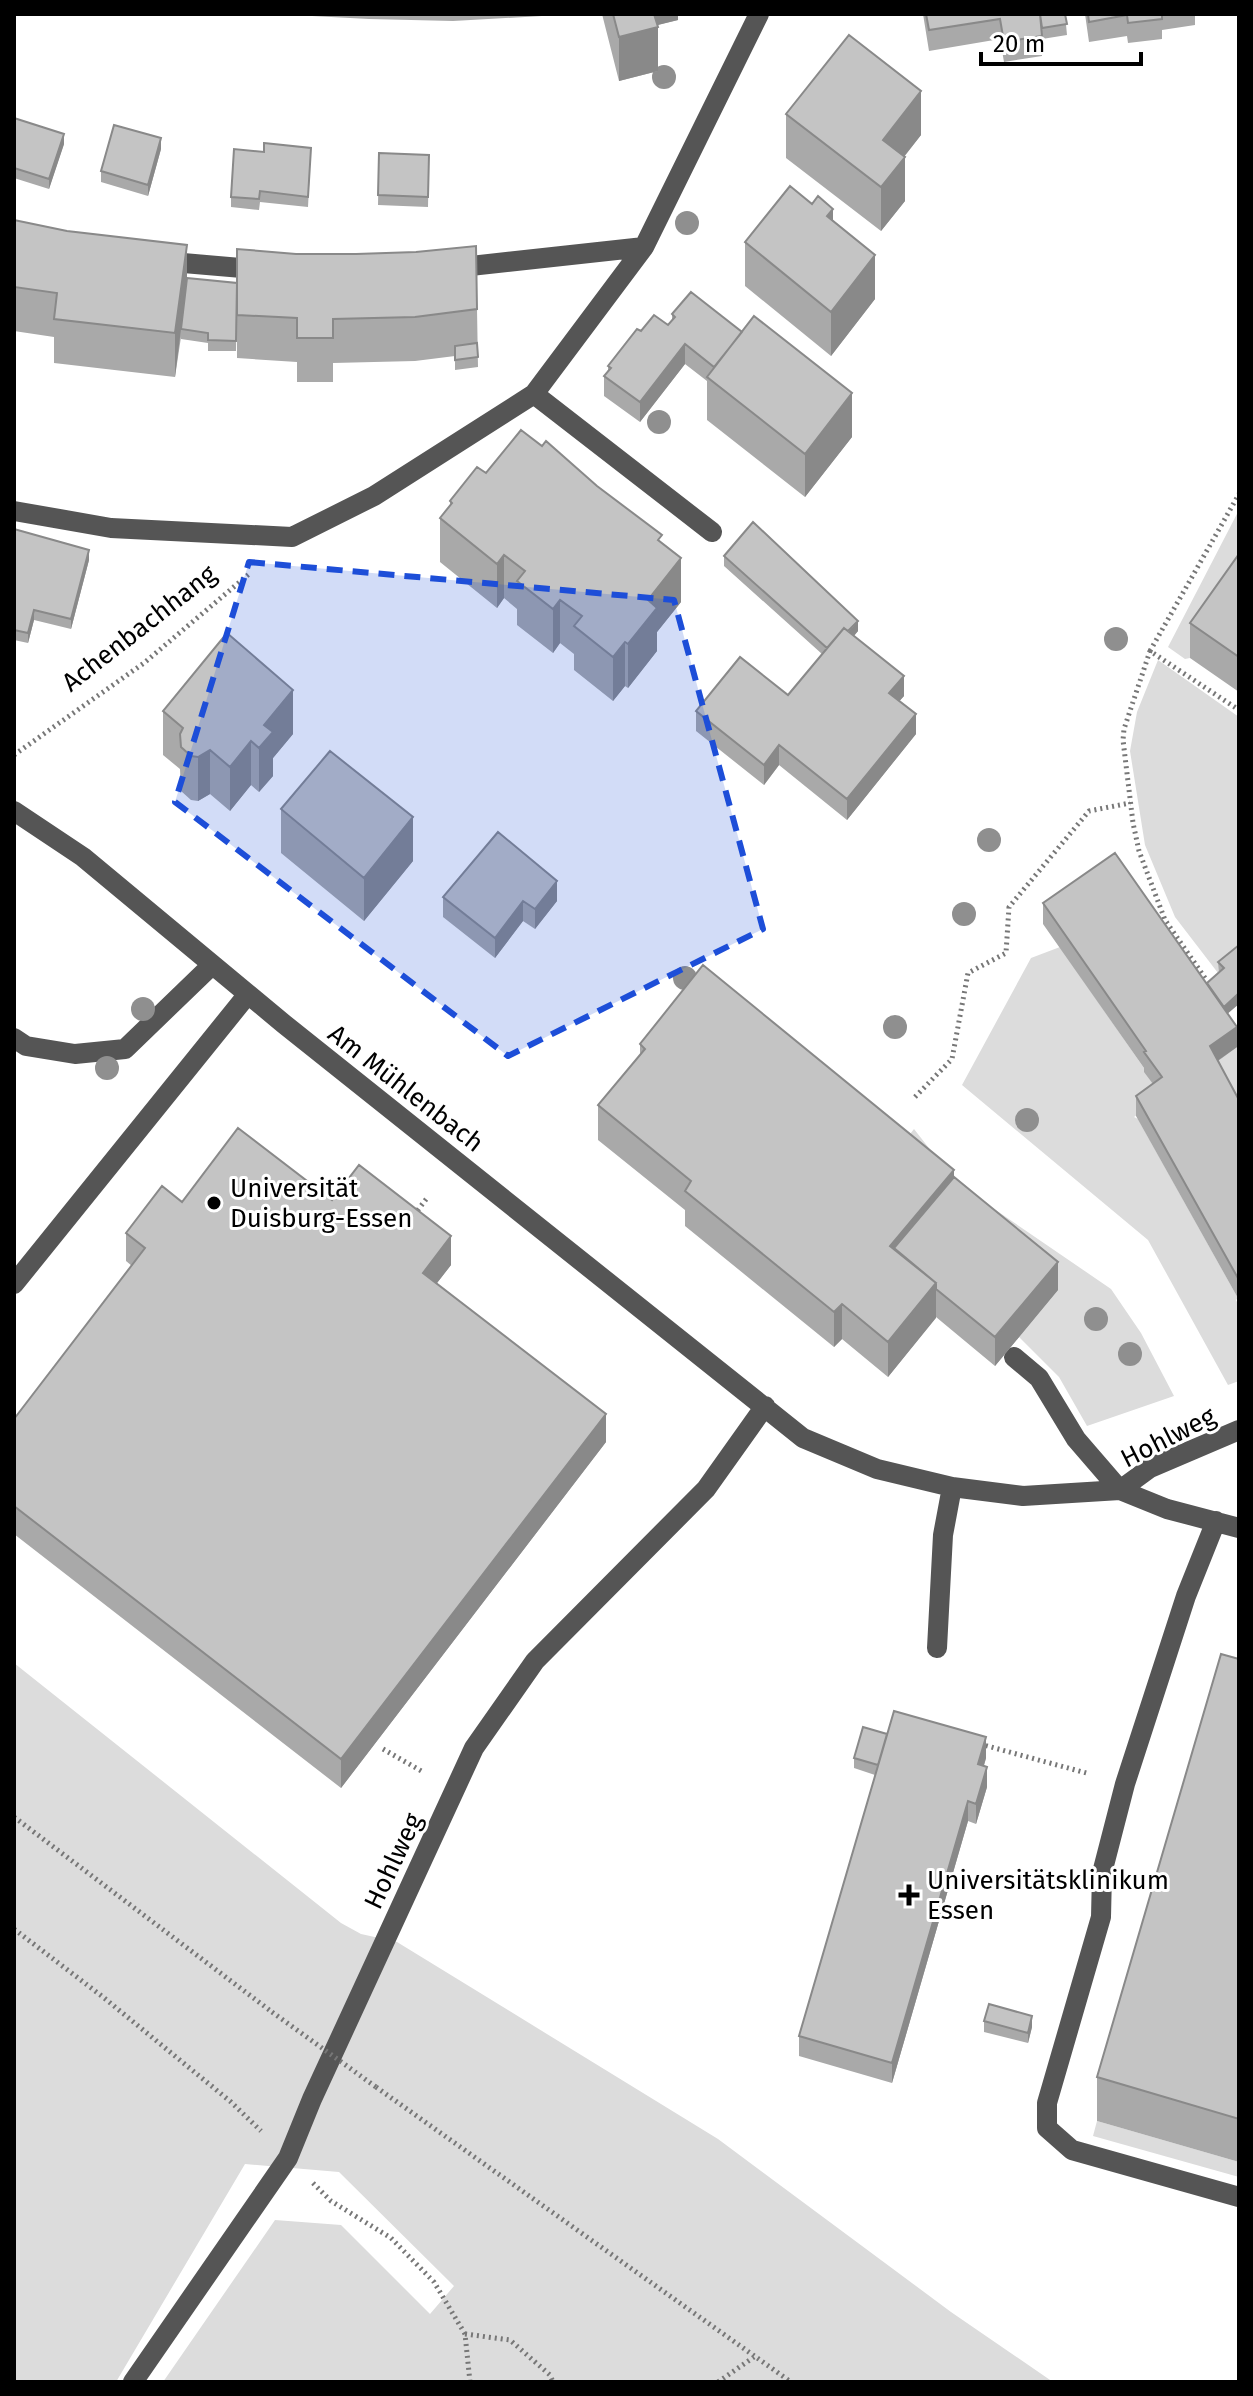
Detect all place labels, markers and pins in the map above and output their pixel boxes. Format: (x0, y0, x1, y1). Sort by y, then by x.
place label: Universität Duisburg-Essen (230, 1173, 413, 1234)
marker: Universität Duisburg-Essen (205, 1194, 223, 1212)
place label: Universitätsklinikum Essen (927, 1865, 1169, 1926)
marker: Universitätsklinikum Essen (898, 1884, 920, 1906)

